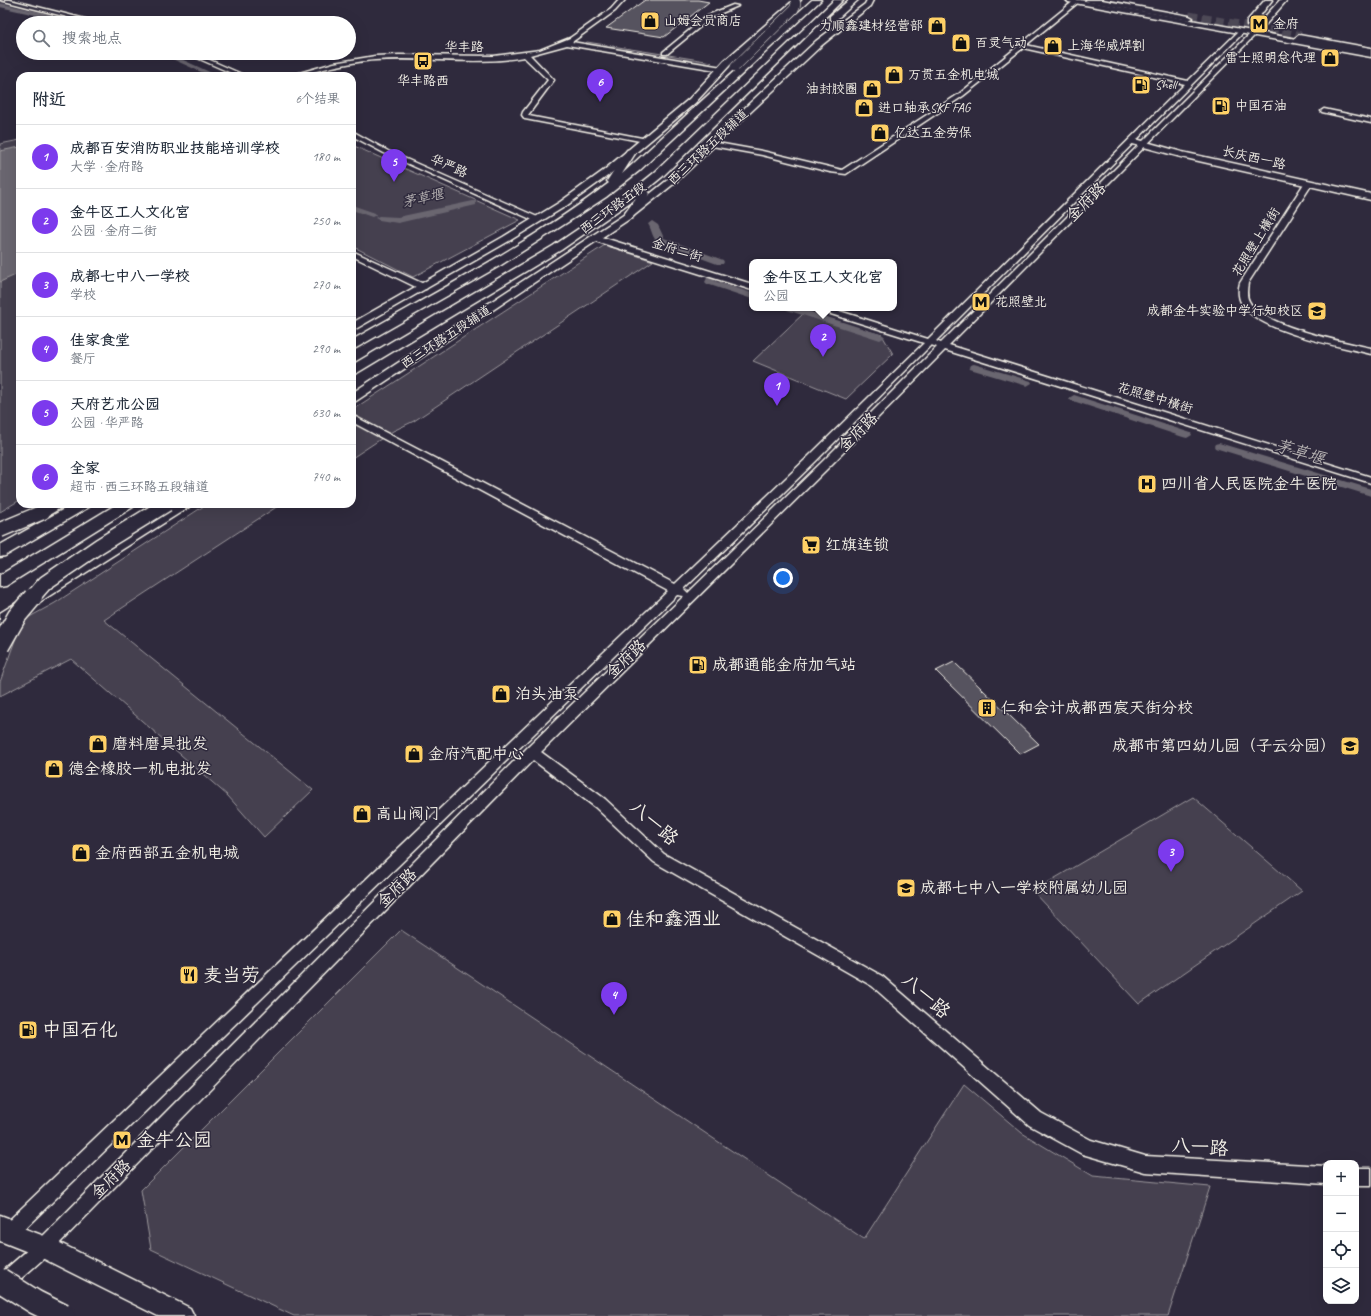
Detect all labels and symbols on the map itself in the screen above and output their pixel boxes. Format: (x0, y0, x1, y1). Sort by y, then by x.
shop icon: 山姆会员商店 (639, 10, 661, 32)
place label: 山姆会员商店 (664, 13, 742, 29)
metro station icon: 金府 (1248, 13, 1270, 35)
shop icon: 力顺鑫建材经营部 (926, 15, 948, 37)
place label: 金府 (1273, 16, 1299, 32)
place label: 力顺鑫建材经营部 (819, 18, 923, 34)
shop icon: 百灵气动 (950, 32, 972, 54)
place label: 百灵气动 (975, 35, 1027, 51)
shop icon: 上海华威焊割 (1042, 35, 1064, 57)
place label: 上海华威焊割 (1067, 38, 1145, 54)
street label: 华丰路 (444, 39, 484, 55)
shop icon: 雷士照明总代理 (1319, 47, 1341, 69)
bus stop icon: 华丰路西 (412, 50, 434, 72)
place label: 雷士照明总代理 (1225, 50, 1316, 66)
shop icon: 万贯五金机电城 (883, 64, 905, 86)
place label: 万贯五金机电城 (908, 67, 999, 83)
pin: 6 (587, 69, 613, 102)
place label: 华丰路西 (397, 73, 449, 89)
fuel station icon: Shell (1130, 74, 1152, 96)
place label: Shell (1155, 77, 1179, 93)
shop icon: 油封胶圈 (861, 78, 883, 100)
place label: 油封胶圈 (806, 81, 858, 97)
fuel station icon: 中国石油 (1210, 95, 1232, 117)
shop icon: 进口轴承SKF FAG (853, 97, 875, 119)
place label: 中国石油 (1235, 98, 1287, 114)
place label: 进口轴承SKF FAG (878, 100, 972, 116)
street label: 西三环路五段辅道 (665, 106, 751, 188)
shop icon: 亿达五金劳保 (869, 122, 891, 144)
place label: 亿达五金劳保 (894, 125, 972, 141)
street label: 长庆西一路 (1221, 143, 1287, 173)
pin: 5 (381, 149, 407, 182)
street label: 华严路 (428, 151, 470, 181)
street label: 金府路 (1062, 178, 1110, 226)
street label: 西三环路五段 (577, 179, 649, 237)
water label: 茅草堰 (401, 185, 447, 211)
street label: 花照壁上横街 (1229, 205, 1283, 279)
street label: 金府二街 (650, 235, 704, 265)
metro station icon: 花照壁北 (970, 291, 992, 313)
place label: 花照壁北 (995, 294, 1047, 310)
school or university icon: 成都金牛实验中学行知校区 (1306, 300, 1328, 322)
street label: 西三环路五段辅道 (398, 302, 494, 372)
place label: 成都金牛实验中学行知校区 (1147, 303, 1303, 319)
pin: 2 (810, 324, 836, 357)
pin: 1 (764, 373, 790, 406)
street label: 花照壁中横街 (1115, 379, 1195, 417)
street label: 金府路 (834, 408, 882, 456)
water label: 茅草堰 (1273, 435, 1329, 470)
hospital icon: 四川省人民医院金牛医院 (1136, 473, 1158, 495)
place label: 四川省人民医院金牛医院 (1161, 474, 1337, 494)
supermarket icon: 红旗连锁 (800, 534, 822, 556)
place label: 红旗连锁 (825, 535, 889, 555)
your location (773, 568, 793, 588)
street label: 金府路 (602, 635, 650, 683)
fuel station icon: 成都通能金府加气站 (687, 654, 709, 676)
place label: 成都通能金府加气站 (712, 655, 856, 675)
shop icon: 泊头油泵 (490, 683, 512, 705)
place label: 泊头油泵 (515, 684, 579, 704)
building icon: 仁和会计成都西宸天街分校 (976, 697, 998, 719)
place label: 仁和会计成都西宸天街分校 (1001, 698, 1193, 718)
shop icon: 磨料磨具批发 (87, 733, 109, 755)
place label: 磨料磨具批发 (112, 734, 208, 754)
school or university icon: 成都市第四幼儿园（子云分园） (1339, 735, 1361, 757)
place label: 成都市第四幼儿园（子云分园） (1112, 736, 1336, 756)
shop icon: 金府汽配中心 (403, 743, 425, 765)
place label: 金府汽配中心 (428, 744, 524, 764)
shop icon: 德全橡胶一机电批发 (43, 758, 65, 780)
place label: 德全橡胶一机电批发 (68, 759, 212, 779)
street label: 八一路 (625, 795, 683, 851)
shop icon: 高山阀门 (351, 803, 373, 825)
place label: 高山阀门 (376, 804, 440, 824)
pin: 3 (1158, 839, 1184, 872)
shop icon: 金府西部五金机电城 (70, 842, 92, 864)
place label: 金府西部五金机电城 (95, 843, 239, 863)
street label: 金府路 (373, 864, 421, 912)
school or university icon: 成都七中八一学校附属幼儿园 (895, 877, 917, 899)
place label: 成都七中八一学校附属幼儿园 (920, 878, 1128, 898)
place label: 佳和鑫酒业 (626, 907, 721, 931)
shop icon: 佳和鑫酒业 (601, 908, 623, 930)
place label: 麦当劳 (203, 963, 260, 987)
restaurant icon: 麦当劳 (178, 964, 200, 986)
street label: 八一路 (897, 968, 955, 1024)
pin: 4 (601, 982, 627, 1015)
place label: 中国石化 (42, 1018, 118, 1042)
fuel station icon: 中国石化 (17, 1019, 39, 1041)
place label: 金牛公园 (136, 1128, 212, 1152)
metro station icon: 金牛公园 (111, 1129, 133, 1151)
street label: 八一路 (1171, 1133, 1229, 1161)
street label: 金府路 (87, 1155, 135, 1203)

